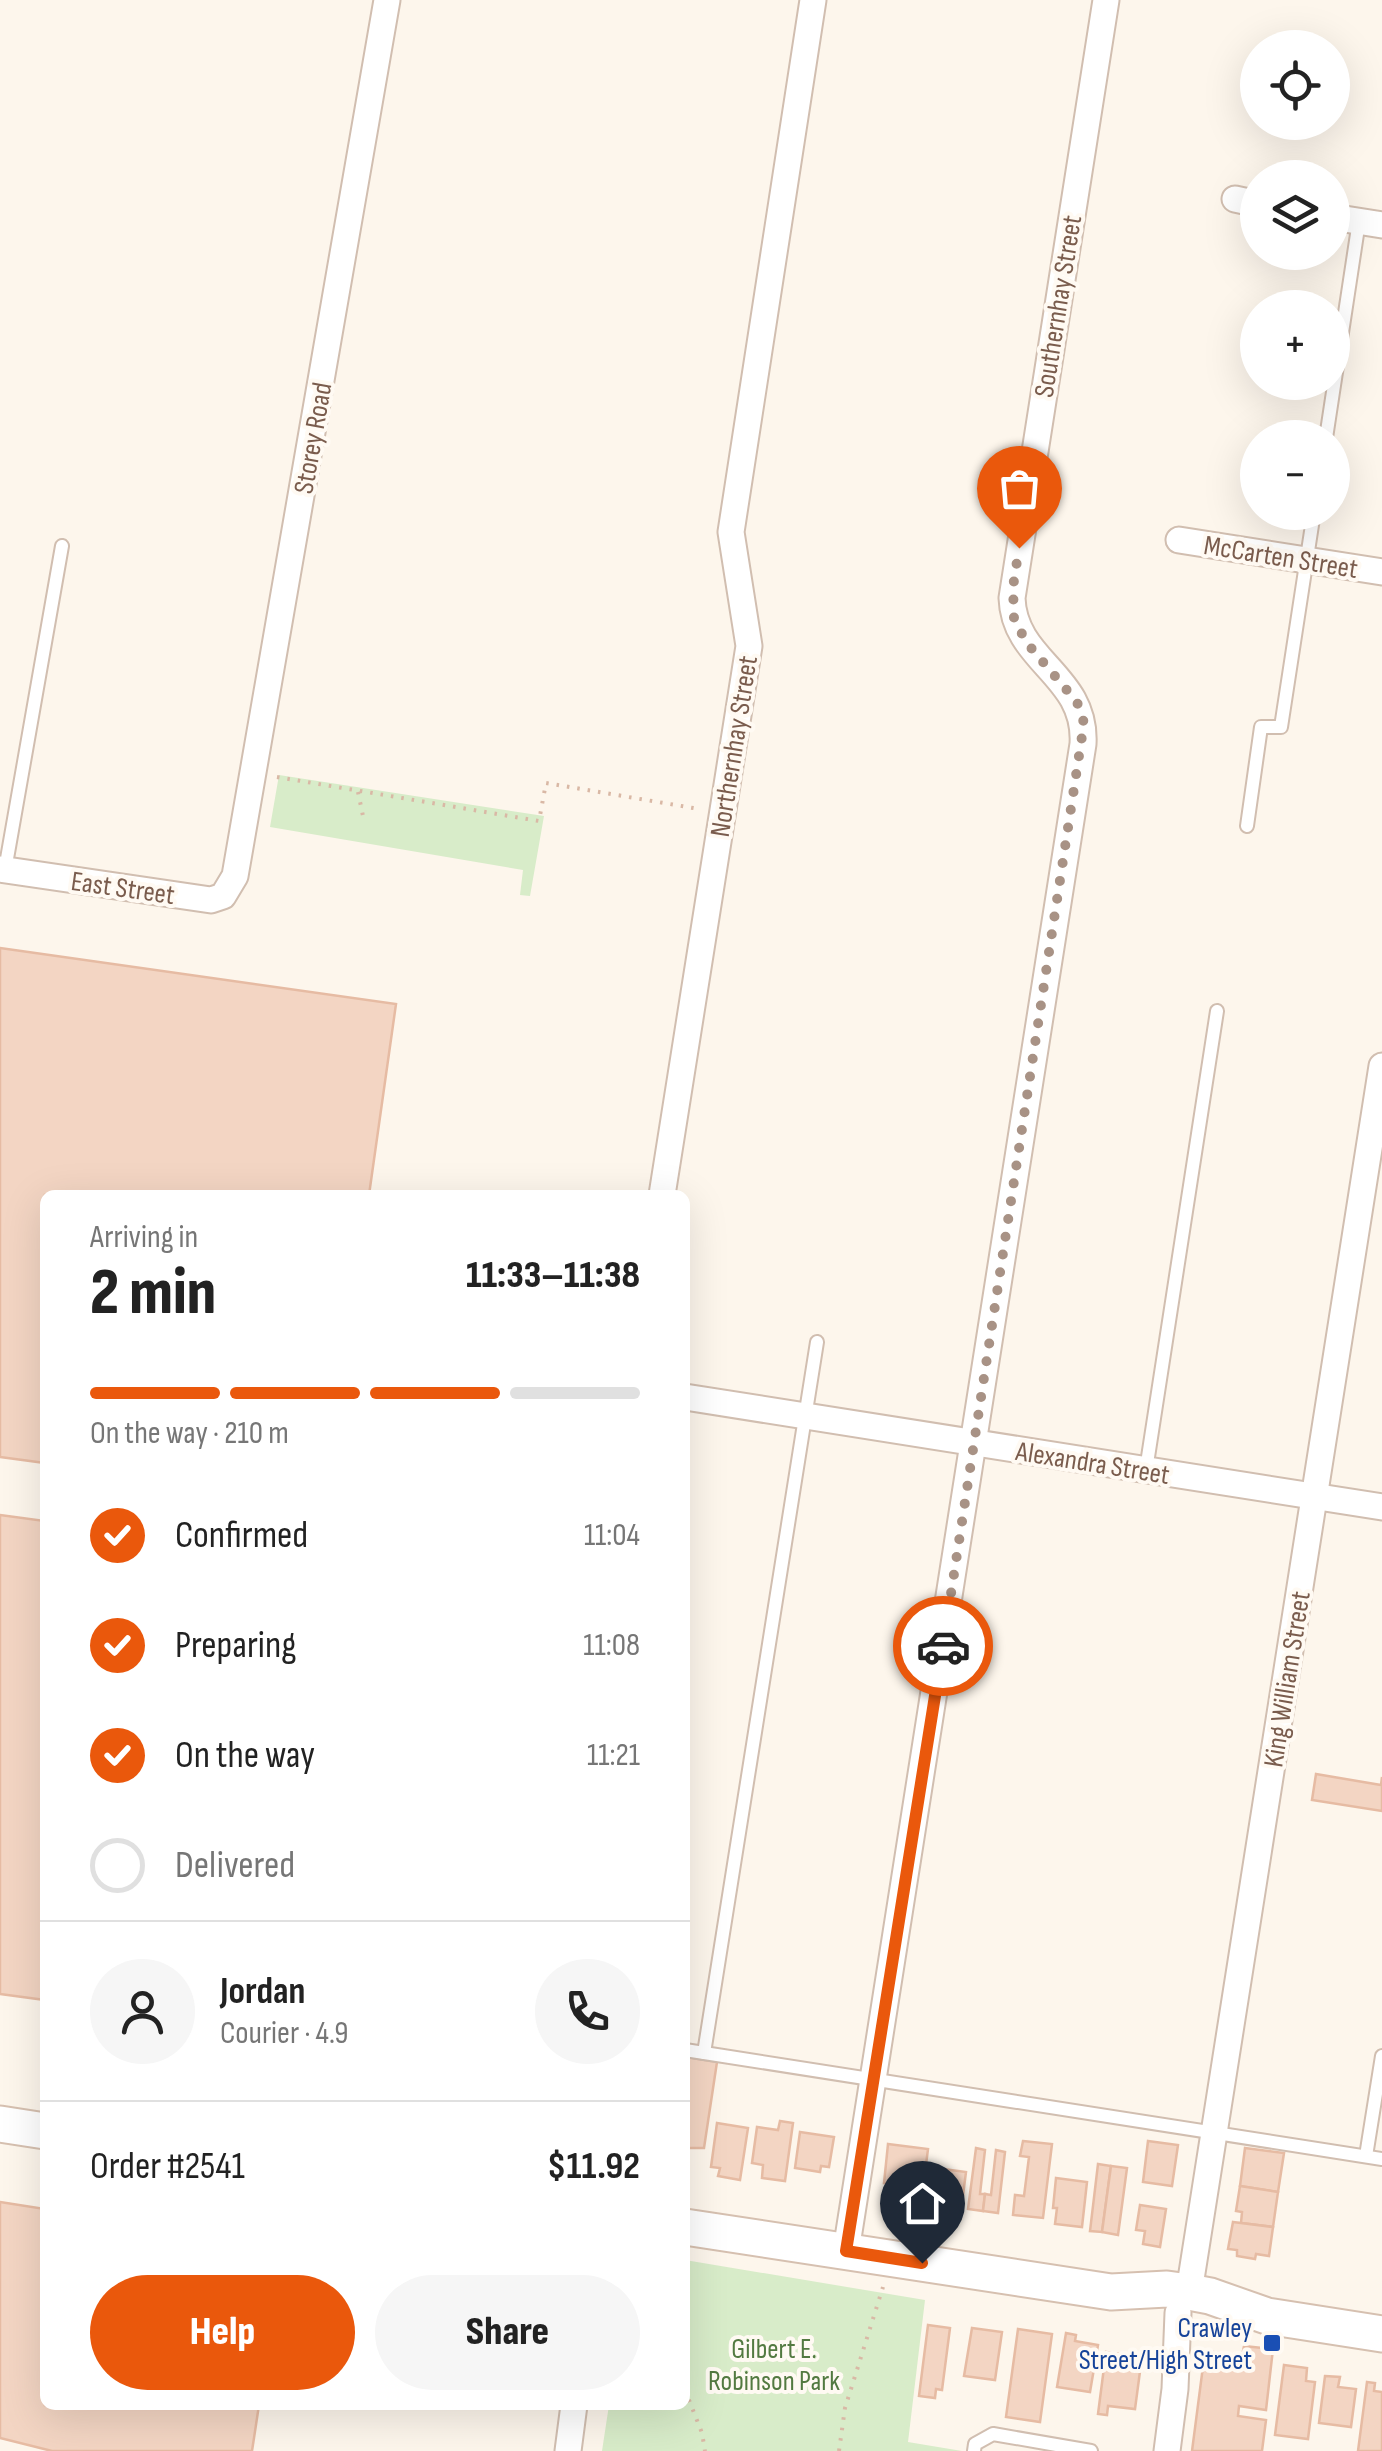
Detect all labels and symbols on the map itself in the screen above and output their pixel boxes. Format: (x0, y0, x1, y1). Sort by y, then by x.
street label: Southernhay Street (1028, 213, 1089, 400)
street label: Storey Road (287, 380, 339, 497)
pin (977, 446, 1062, 549)
street label: McCarten Street (1202, 529, 1360, 586)
street label: Northernhay Street (704, 653, 765, 839)
street label: East Street (69, 865, 177, 912)
street label: Alexandra Street (1013, 1435, 1172, 1492)
street label: King William Street (1257, 1589, 1318, 1769)
courier (893, 1596, 993, 1696)
pin (880, 2161, 965, 2264)
place label: Crawley Street/High Street (1079, 2312, 1252, 2377)
marker: Crawley Street/High Street (1261, 2332, 1283, 2354)
park label: Gilbert E. Robinson Park (708, 2333, 840, 2398)

